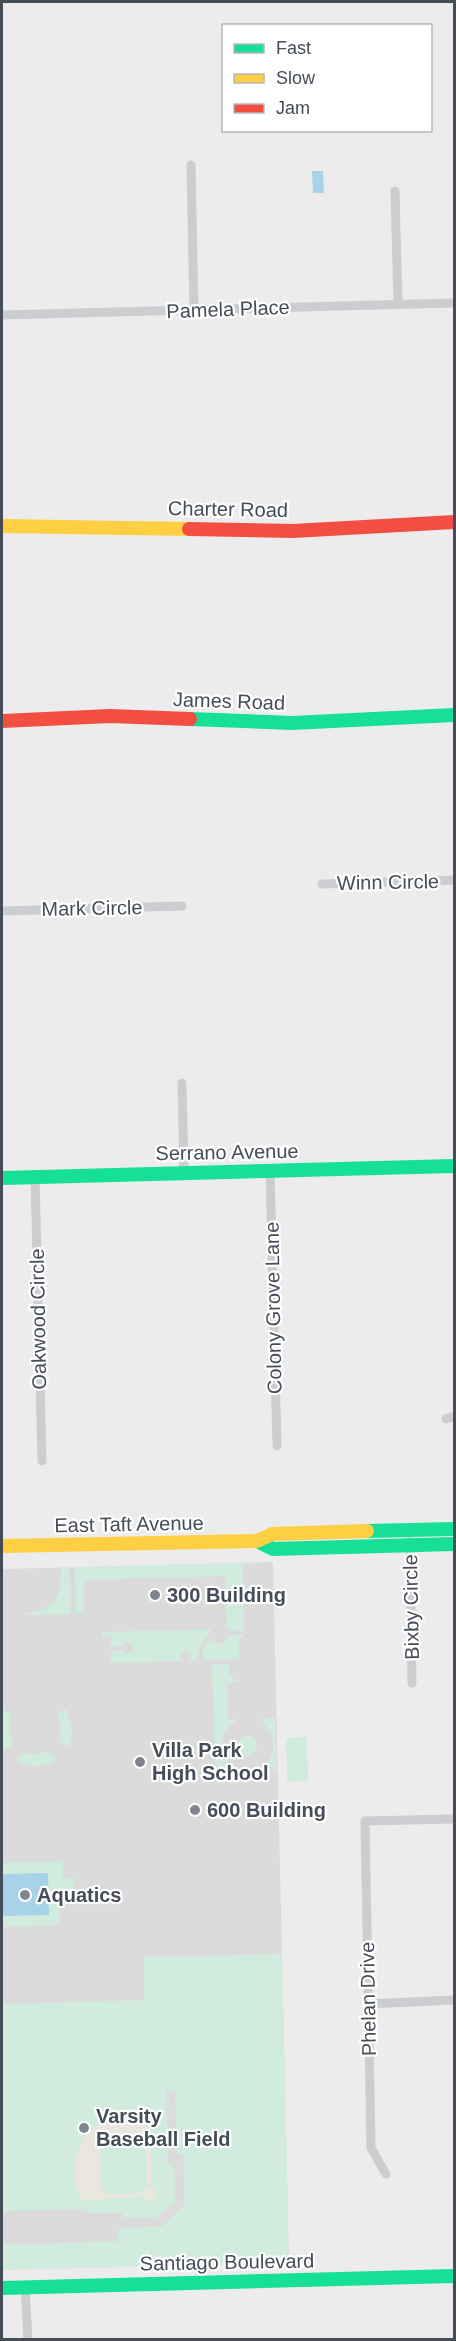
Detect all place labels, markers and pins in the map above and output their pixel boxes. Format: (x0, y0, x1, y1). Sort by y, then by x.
place label: 300 Building (167, 1584, 286, 1606)
marker: 300 Building (148, 1588, 162, 1602)
place label: Villa Park High School (152, 1739, 269, 1784)
marker: Villa Park High School (133, 1755, 147, 1769)
place label: 600 Building (207, 1799, 326, 1821)
marker: 600 Building (188, 1803, 202, 1817)
place label: Aquatics (37, 1884, 121, 1906)
marker: Aquatics (18, 1888, 32, 1902)
place label: Varsity Baseball Field (96, 2105, 231, 2150)
marker: Varsity Baseball Field (77, 2121, 91, 2135)

